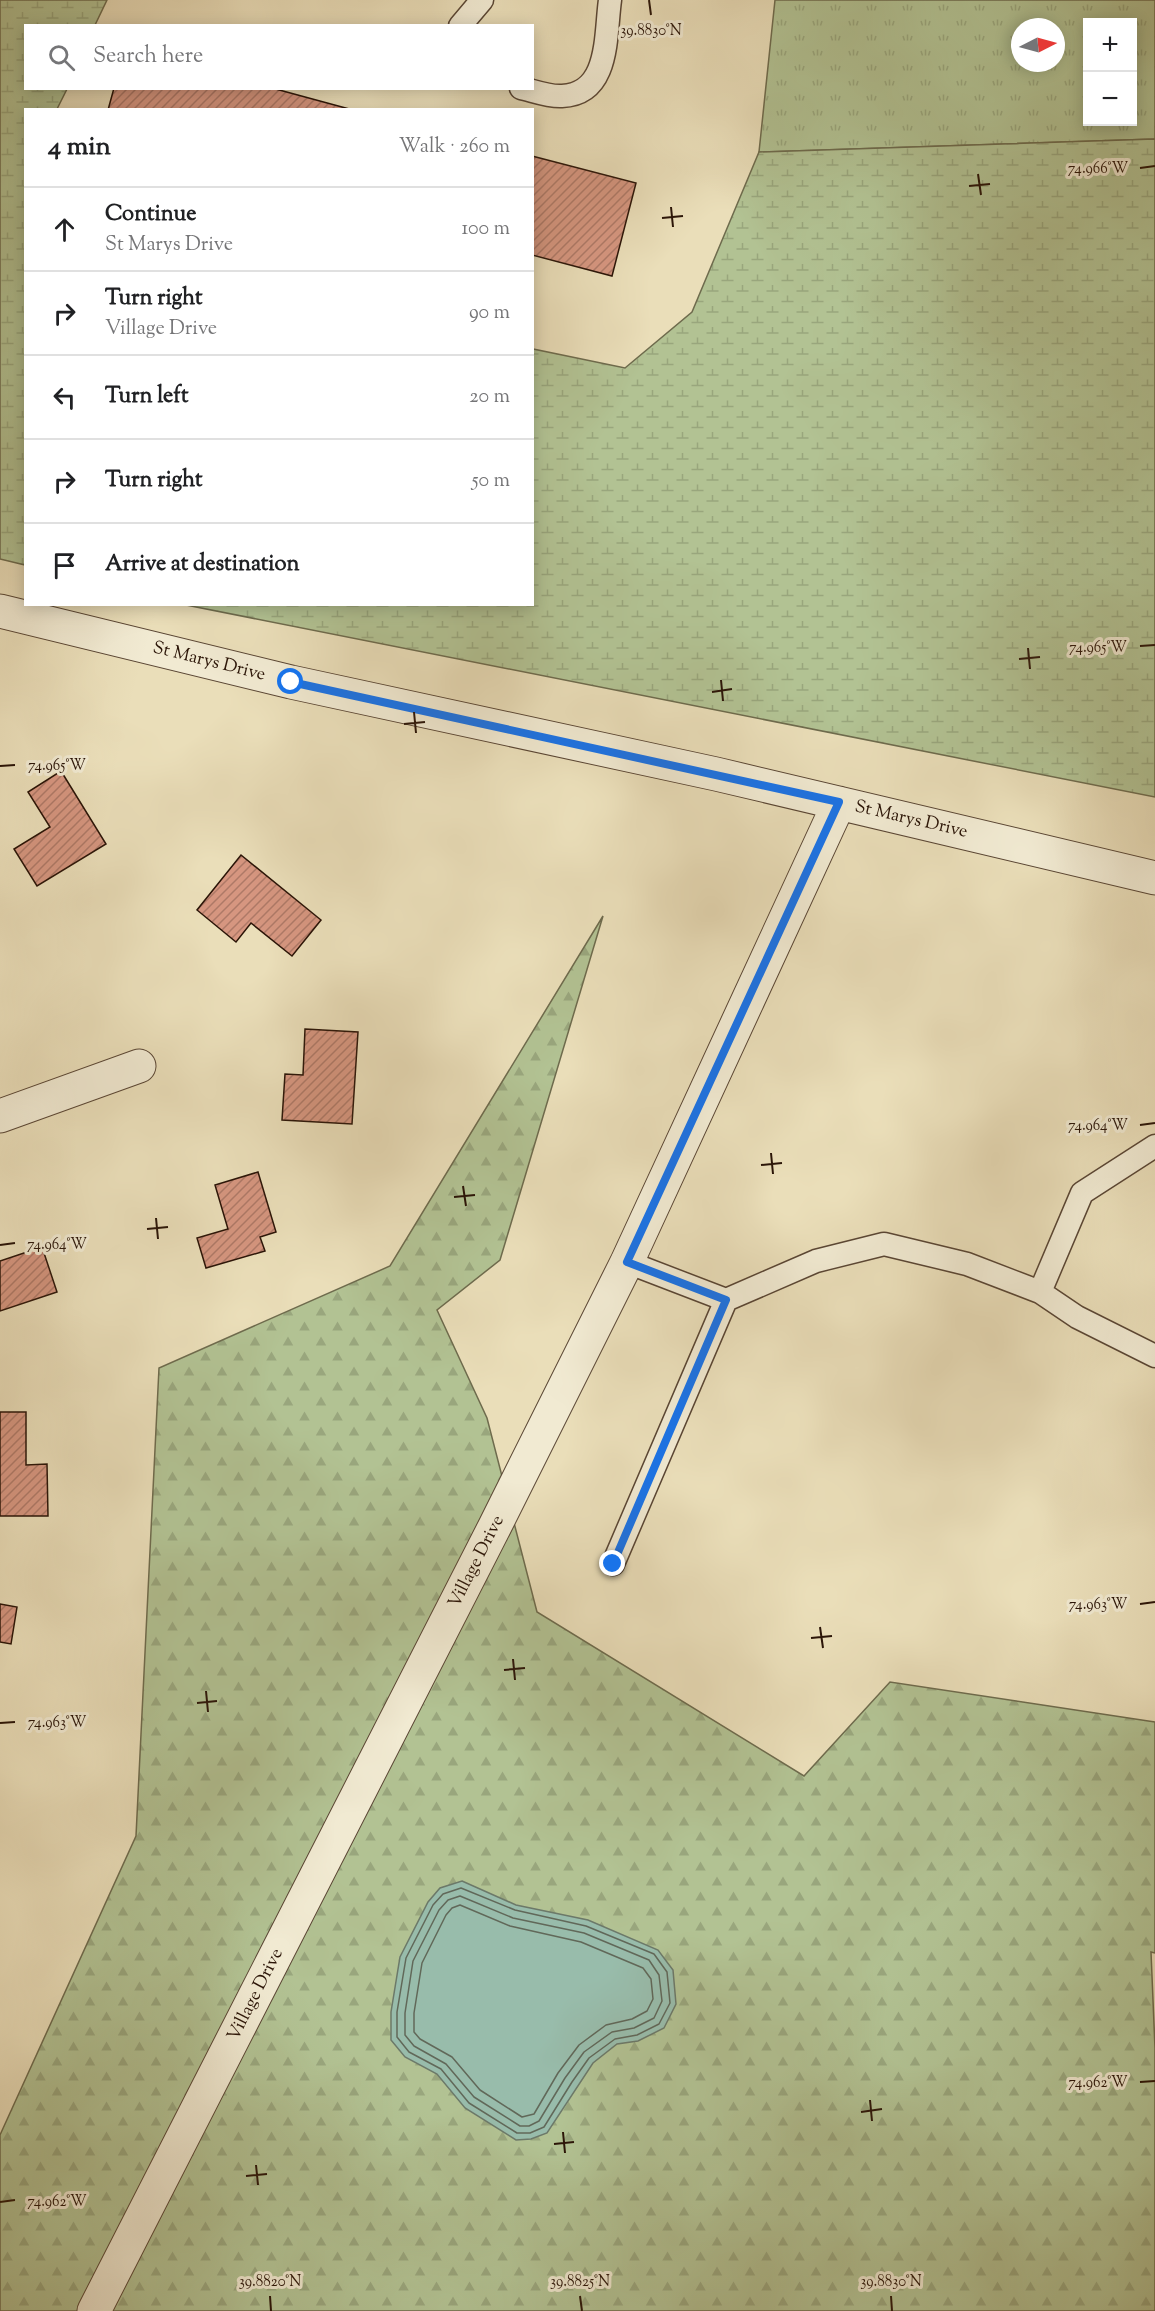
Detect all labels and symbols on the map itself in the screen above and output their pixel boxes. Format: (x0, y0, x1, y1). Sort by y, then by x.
north arrow (1011, 18, 1065, 72)
text: 39.8830°N (620, 21, 682, 42)
text: 74.966°W (1068, 159, 1128, 180)
street label: St Marys Drive (150, 635, 268, 689)
text: 74.965°W (1069, 638, 1127, 659)
route start (277, 668, 303, 694)
text: 74.965°W (28, 756, 86, 777)
street label: St Marys Drive (852, 794, 970, 846)
text: 74.964°W (1068, 1116, 1128, 1137)
text: 74.964°W (27, 1235, 87, 1256)
street label: Village Drive (443, 1511, 511, 1613)
route end (599, 1550, 625, 1576)
text: 74.963°W (1069, 1595, 1128, 1616)
text: 74.963°W (28, 1713, 87, 1734)
street label: Village Drive (222, 1944, 290, 2046)
text: 74.962°W (1068, 2073, 1128, 2094)
text: 74.962°W (27, 2192, 87, 2213)
text: 39.8820°N (239, 2272, 301, 2293)
text: 39.8825°N (550, 2272, 610, 2293)
text: 39.8830°N (860, 2272, 922, 2293)

